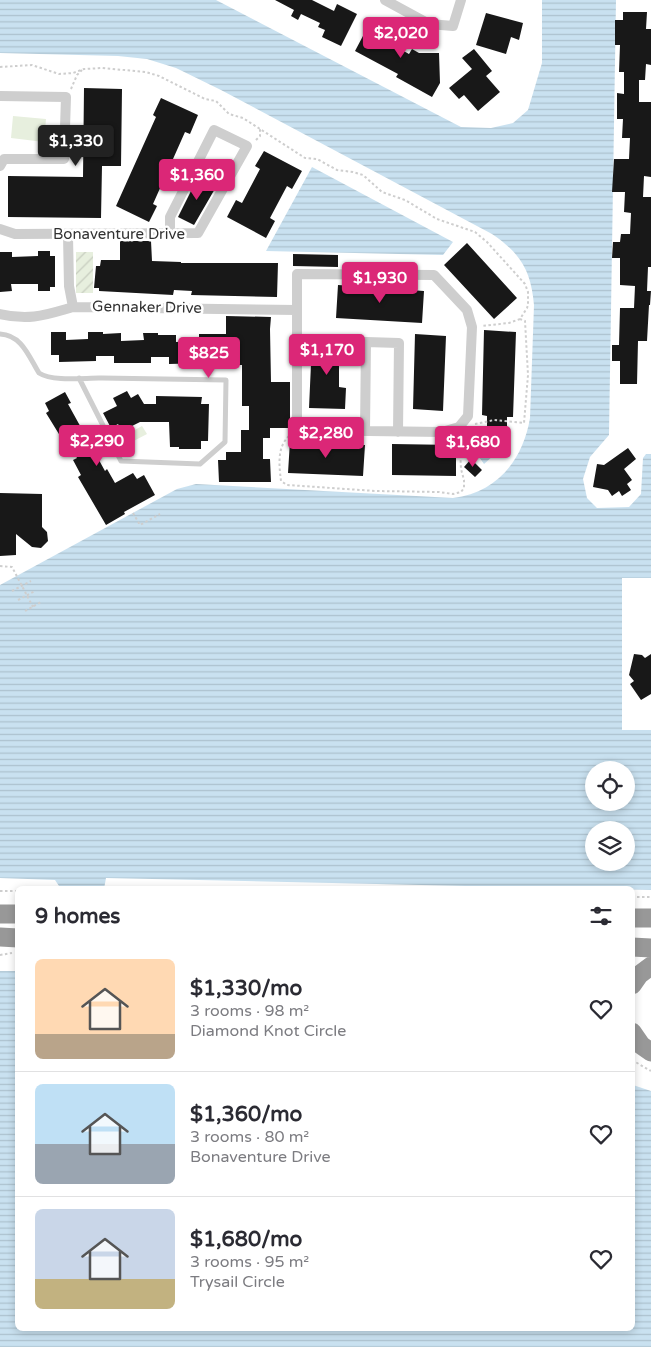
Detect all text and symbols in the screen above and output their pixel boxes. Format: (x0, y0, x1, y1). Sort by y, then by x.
pin: $2,020 (360, 17, 442, 59)
text: $2,020 (374, 23, 428, 43)
pin: $1,330 (35, 124, 117, 167)
text: $1,330 (49, 131, 103, 151)
pin: $1,360 (156, 158, 238, 201)
text: $1,360 (170, 165, 224, 185)
street label: Bonaventure Drive (53, 225, 185, 243)
pin: $1,930 (339, 262, 421, 304)
text: $1,930 (353, 268, 407, 288)
street label: Gennaker Drive (92, 297, 202, 317)
pin: $1,170 (286, 334, 368, 376)
pin: $825 (179, 336, 239, 379)
text: $1,170 (300, 340, 354, 360)
text: $825 (189, 343, 229, 363)
pin: $2,280 (285, 416, 367, 459)
text: $2,280 (299, 423, 353, 443)
pin: $2,290 (56, 424, 138, 467)
pin: $1,680 (432, 426, 514, 468)
text: $2,290 (70, 431, 124, 451)
text: $1,680 (446, 432, 500, 452)
map controls (585, 761, 635, 871)
button: locate (585, 761, 635, 811)
button: layers (585, 821, 635, 871)
icon: filters (587, 902, 615, 930)
text: 9 homes (35, 904, 120, 929)
text: $1,330/mo (190, 976, 302, 1001)
icon: home (75, 979, 135, 1039)
icon: heart (587, 995, 615, 1023)
text: 3 rooms · 98 m² (190, 1001, 309, 1021)
text: Diamond Knot Circle (190, 1021, 346, 1041)
text: $1,360/mo (190, 1102, 302, 1127)
icon: home (75, 1104, 135, 1164)
icon: heart (587, 1120, 615, 1148)
text: 3 rooms · 80 m² (190, 1127, 309, 1147)
text: Bonaventure Drive (190, 1147, 331, 1167)
text: $1,680/mo (190, 1227, 302, 1252)
icon: home (75, 1229, 135, 1289)
icon: heart (587, 1245, 615, 1273)
text: 3 rooms · 95 m² (190, 1252, 309, 1272)
text: Trysail Circle (190, 1272, 285, 1292)

